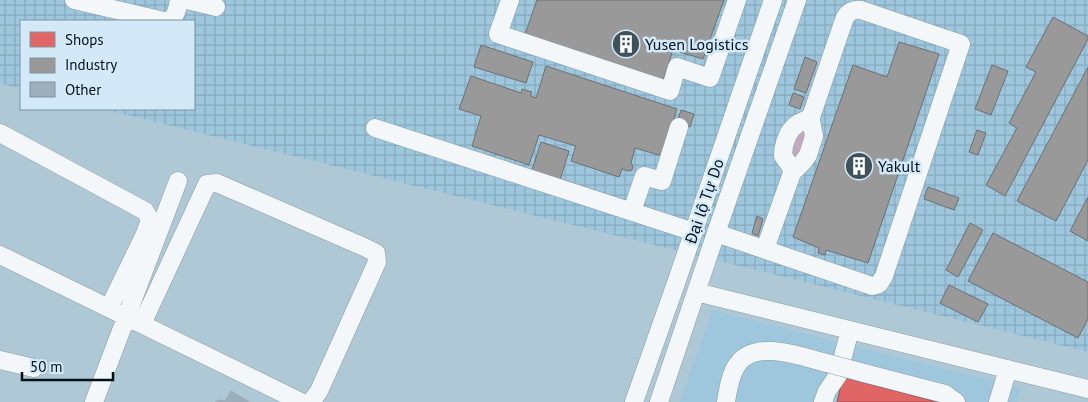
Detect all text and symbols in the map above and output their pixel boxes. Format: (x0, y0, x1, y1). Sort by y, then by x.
legend (20, 20, 195, 110)
building icon: Yusen Logistics (611, 29, 641, 59)
text: Shops (65, 30, 104, 49)
place label: Yusen Logistics (645, 34, 749, 54)
text: Industry (65, 55, 117, 74)
text: Other (65, 80, 101, 99)
building icon: Yakult (844, 151, 874, 181)
street label: Đại lộ Tự Do (680, 156, 728, 247)
place label: Yakult (878, 156, 921, 176)
scale bar (22, 350, 114, 382)
text: 50 m (30, 357, 63, 376)

